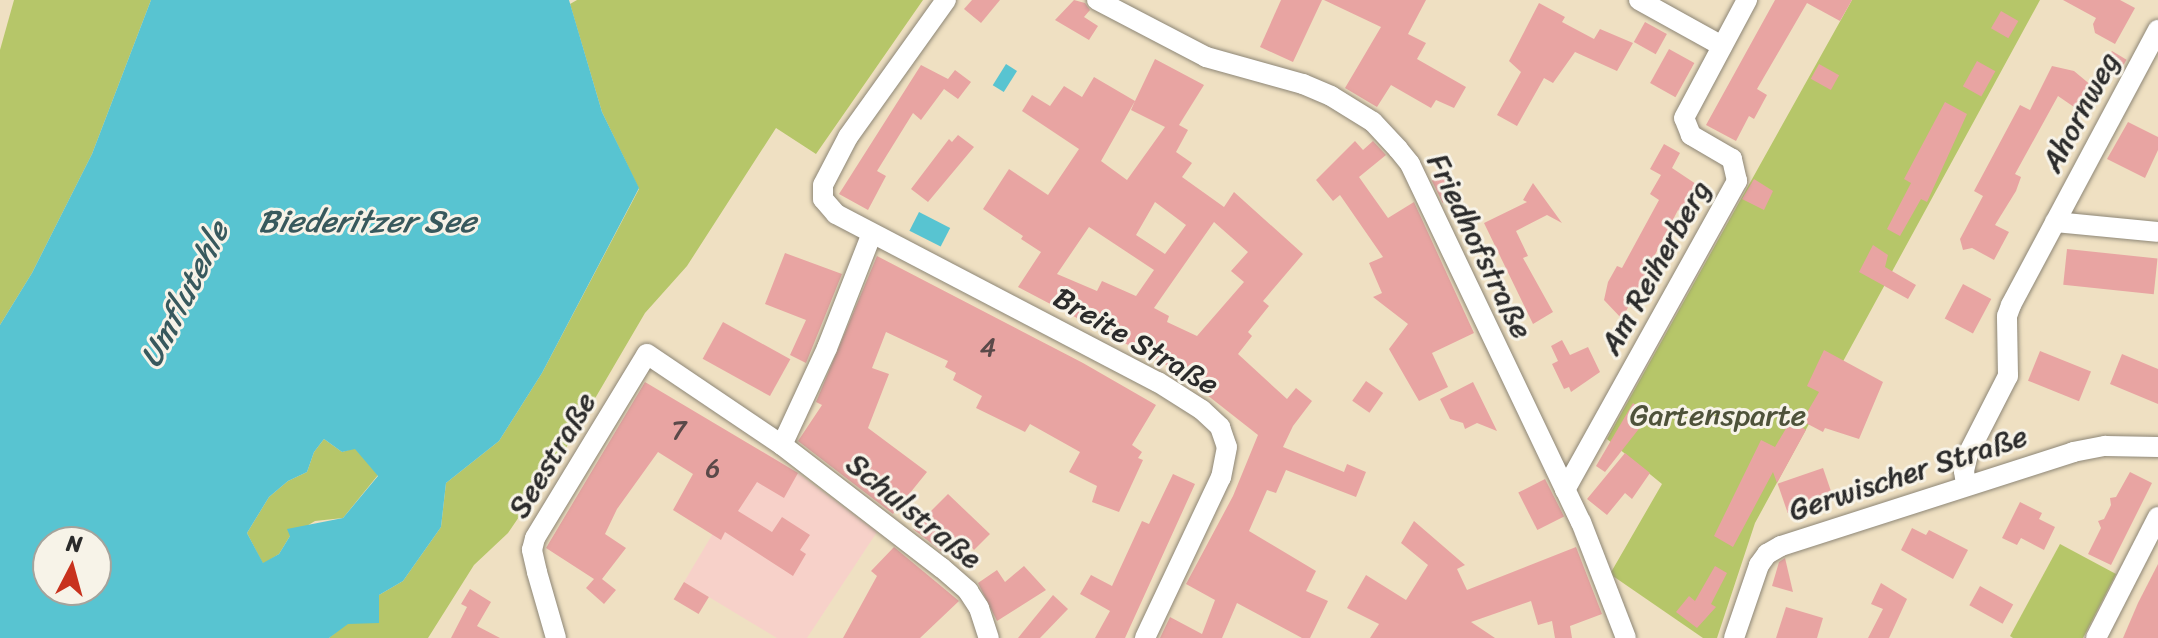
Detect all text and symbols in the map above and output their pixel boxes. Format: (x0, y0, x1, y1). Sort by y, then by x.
street label: Ahornweg (2033, 46, 2127, 178)
street label: Friedhofstraße (1420, 148, 1540, 344)
street label: Am Reiherberg (1592, 174, 1718, 360)
water label: Biederitzer See (258, 203, 476, 241)
water label: Umflutehle (132, 216, 238, 374)
street label: Breite Straße (1047, 279, 1225, 403)
house number: 4 (980, 332, 996, 364)
street label: Seestraße (501, 386, 603, 524)
park label: Gartensparte (1630, 397, 1806, 433)
house number: 7 (672, 415, 686, 447)
street label: Gerwischer Straße (1784, 418, 2032, 528)
street label: Schulstraße (839, 446, 989, 576)
house number: 6 (706, 453, 720, 485)
text: N (65, 523, 84, 564)
north arrow (32, 526, 112, 606)

